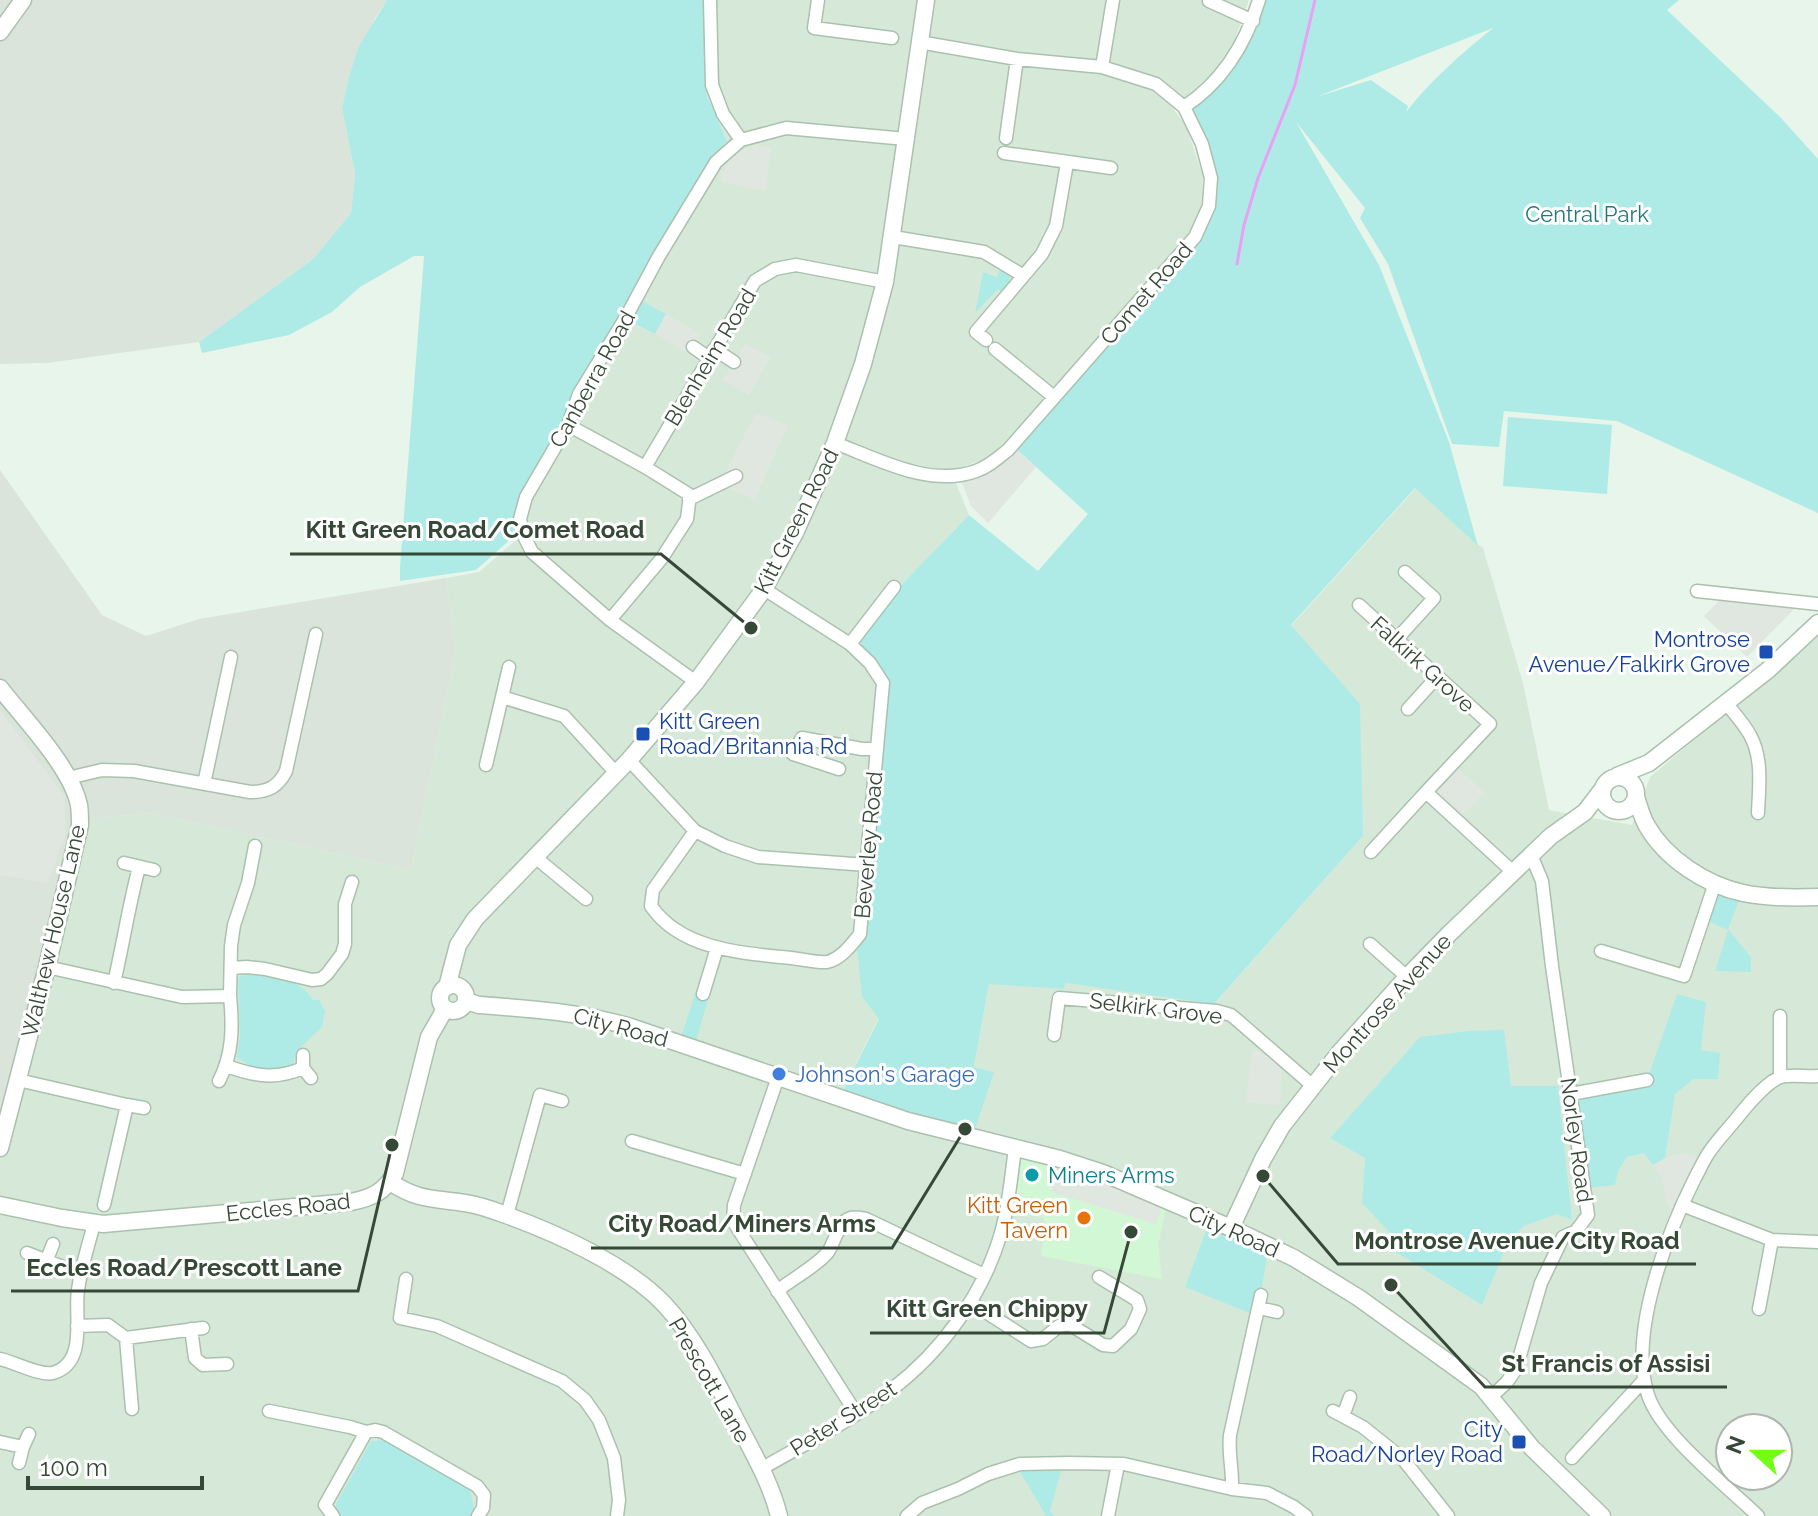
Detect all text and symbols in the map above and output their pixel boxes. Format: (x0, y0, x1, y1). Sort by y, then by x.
park label: Central Park (1525, 201, 1649, 227)
street label: Comet Road (1095, 237, 1197, 349)
street label: Blenheim Road (659, 284, 761, 430)
street label: Canberra Road (544, 306, 640, 452)
street label: Kitt Green Road (748, 444, 844, 598)
callout: Kitt Green Road/Comet Road (290, 506, 661, 554)
text: Kitt Green Road/Comet Road (305, 515, 645, 544)
street label: Falkirk Grove (1366, 611, 1480, 718)
place label: Montrose Avenue/Falkirk Grove (1529, 626, 1750, 677)
marker: Montrose Avenue/Falkirk Grove (1757, 643, 1775, 661)
place label: Kitt Green Road/Britannia Rd (659, 708, 847, 759)
marker: Kitt Green Road/Britannia Rd (634, 725, 652, 743)
street label: Beverley Road (849, 770, 887, 920)
street label: Walthew House Lane (16, 822, 90, 1040)
street label: Montrose Avenue (1318, 928, 1456, 1078)
street label: Selkirk Grove (1088, 987, 1224, 1029)
street label: City Road (571, 1002, 671, 1052)
place label: Johnson's Garage (795, 1061, 975, 1087)
marker: Johnson's Garage (770, 1065, 788, 1083)
street label: Norley Road (1555, 1076, 1599, 1204)
place label: Miners Arms (1048, 1162, 1175, 1188)
marker: Miners Arms (1023, 1166, 1041, 1184)
street label: Eccles Road (224, 1188, 352, 1226)
place label: Kitt Green Tavern (967, 1192, 1068, 1243)
street label: City Road (1184, 1199, 1284, 1263)
callout: City Road/Miners Arms (591, 1200, 892, 1248)
text: City Road/Miners Arms (608, 1209, 876, 1238)
marker: Kitt Green Tavern (1075, 1209, 1093, 1227)
callout: Montrose Avenue/City Road (1338, 1216, 1696, 1264)
text: Montrose Avenue/City Road (1354, 1226, 1680, 1255)
callout: Eccles Road/Prescott Lane (11, 1243, 358, 1291)
text: Eccles Road/Prescott Lane (26, 1253, 342, 1282)
callout: Kitt Green Chippy (870, 1285, 1104, 1333)
text: Kitt Green Chippy (886, 1294, 1088, 1323)
street label: Prescott Lane (664, 1313, 756, 1447)
callout: St Francis of Assisi (1485, 1339, 1727, 1387)
text: St Francis of Assisi (1502, 1349, 1710, 1378)
street label: Peter Street (785, 1375, 901, 1461)
north arrow (1714, 1412, 1794, 1492)
place label: City Road/Norley Road (1311, 1416, 1503, 1467)
text: N (1720, 1432, 1750, 1457)
marker: City Road/Norley Road (1510, 1433, 1528, 1451)
scale bar (28, 1440, 202, 1490)
text: 100 m (40, 1453, 108, 1482)

